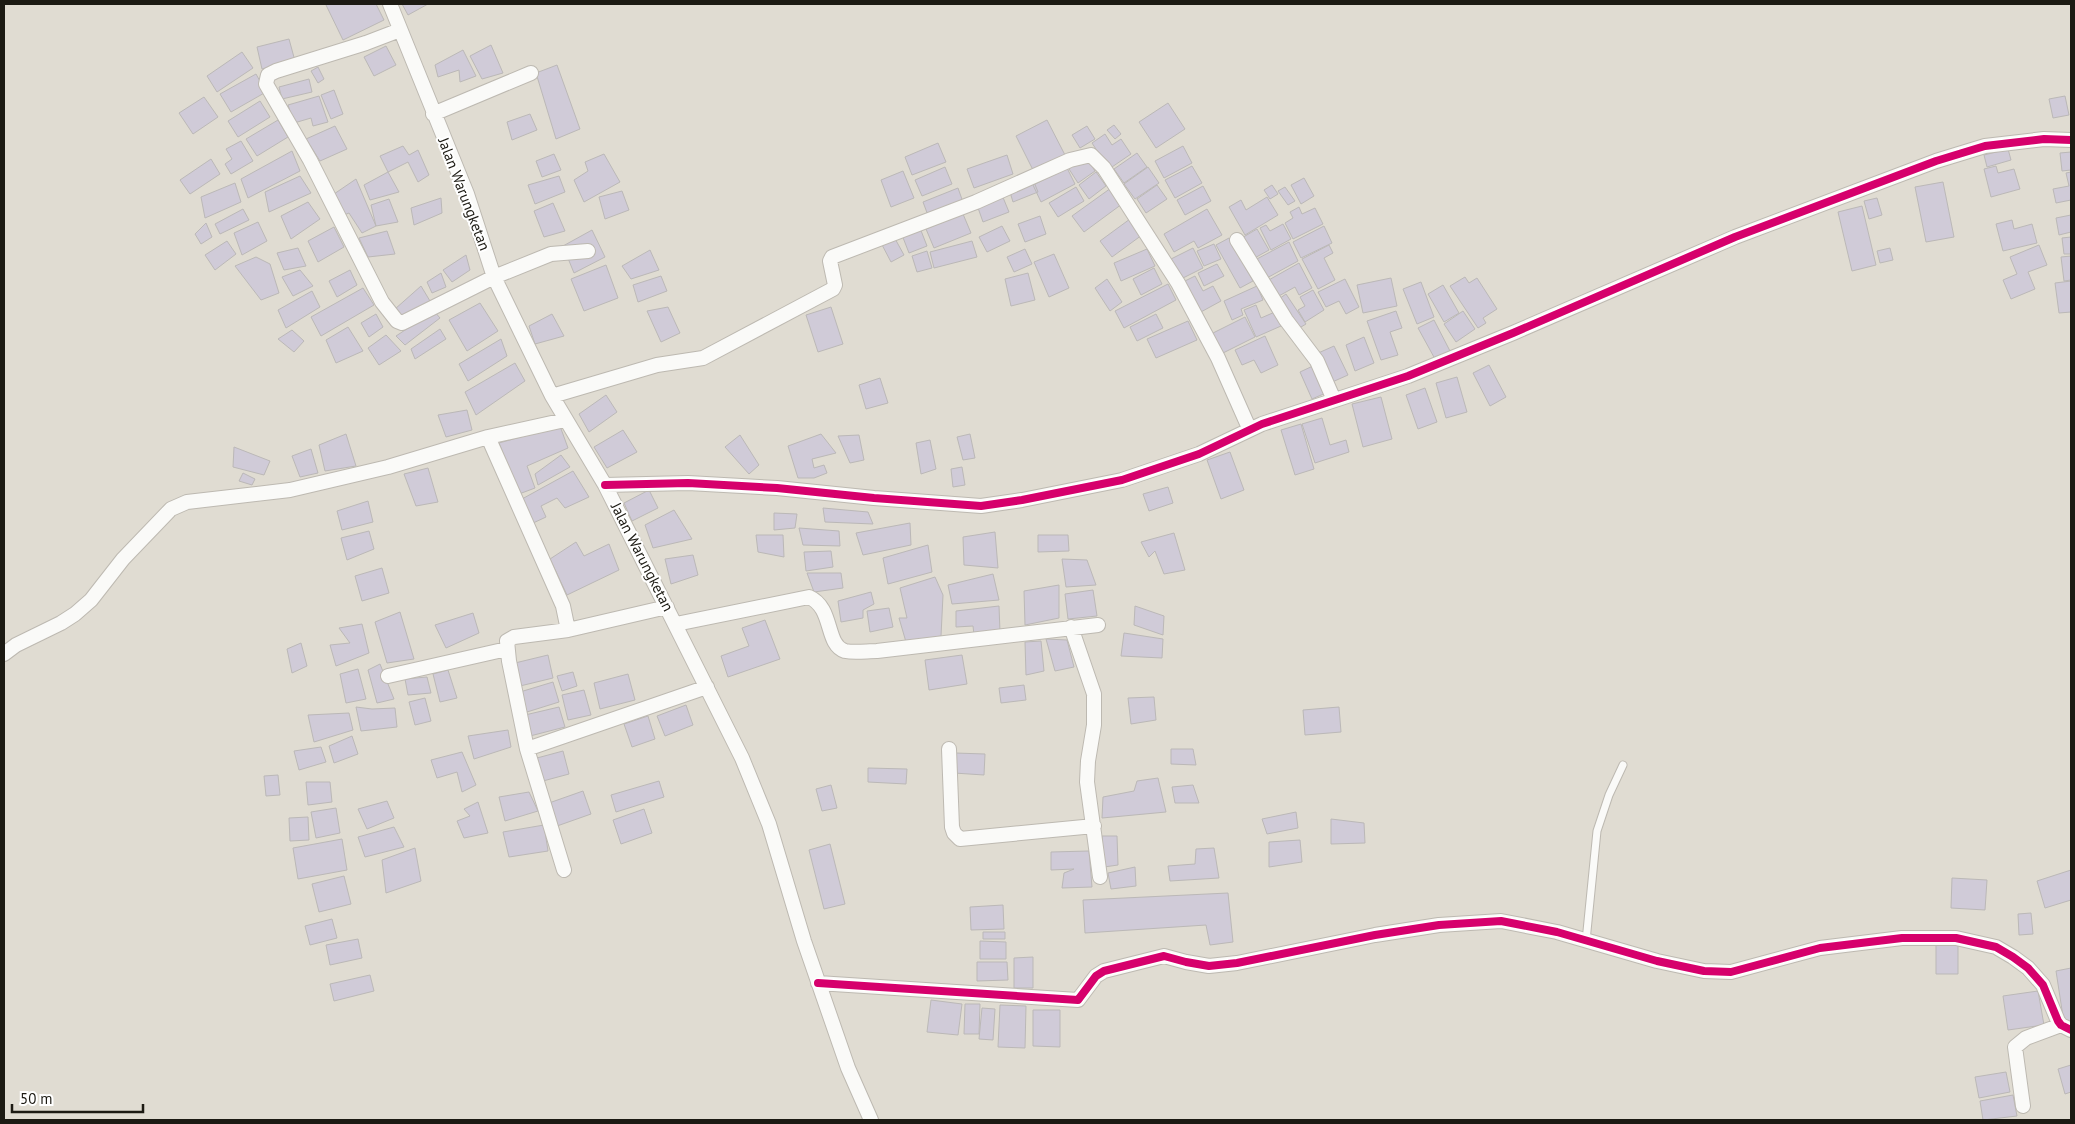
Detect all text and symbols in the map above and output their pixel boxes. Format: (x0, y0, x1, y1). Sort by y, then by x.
street label: Jalan Warungketan (434, 134, 495, 253)
street label: Jalan Warungketan (606, 498, 678, 614)
scale bar (12, 1082, 144, 1114)
text: 50 m (20, 1089, 53, 1108)

